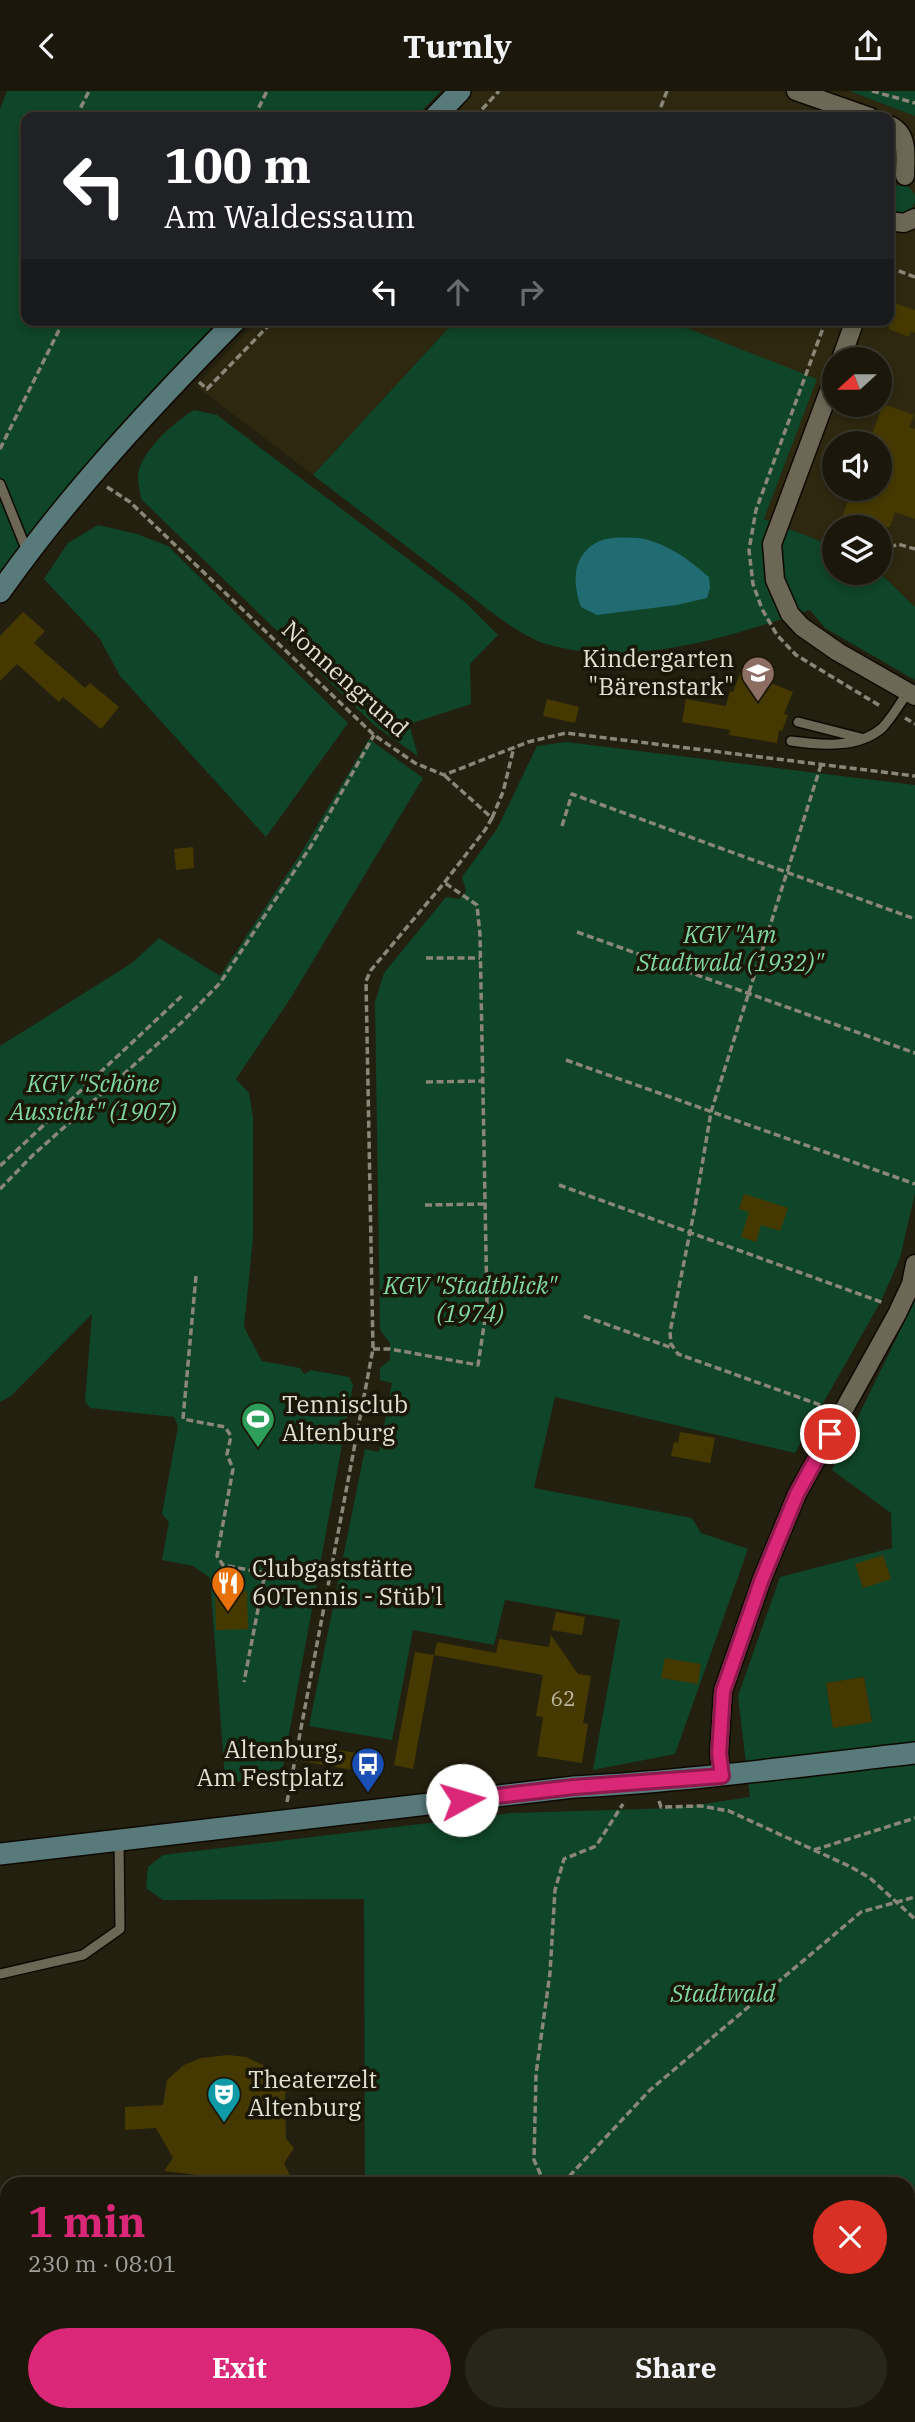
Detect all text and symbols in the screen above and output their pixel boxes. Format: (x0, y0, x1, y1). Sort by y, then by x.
text: Turnly (403, 25, 512, 67)
icon: back (28, 27, 66, 65)
icon: share (849, 27, 887, 65)
text: 100 m (164, 133, 311, 196)
icon: left (49, 140, 140, 231)
text: Am Waldessaum (164, 195, 415, 237)
icon: left (366, 273, 404, 311)
icon: ahead (439, 273, 477, 311)
icon: right (512, 273, 550, 311)
north arrow (822, 347, 892, 417)
map controls (822, 347, 892, 585)
button: sound (822, 431, 892, 501)
button: layers (822, 515, 892, 585)
street label: Nonnengrund (276, 613, 416, 744)
place label: Kindergarten "Bärenstark" (582, 642, 734, 702)
school or university icon: Kindergarten "Bärenstark" (739, 654, 777, 703)
park label: KGV "Am Stadtwald (1932)" (636, 918, 825, 978)
park label: KGV "Schöne Aussicht" (1907) (8, 1067, 177, 1127)
park label: KGV "Stadtblick" (1974) (382, 1269, 558, 1329)
place label: Tennisclub Altenburg (282, 1388, 408, 1448)
sports icon: Tennisclub Altenburg (239, 1400, 277, 1449)
pin (800, 1404, 860, 1464)
icon: arrive (811, 1415, 849, 1453)
place label: Clubgaststätte 60Tennis - Stüb'l (252, 1552, 443, 1612)
restaurant icon: Clubgaststätte 60Tennis - Stüb'l (209, 1564, 247, 1613)
house number: 62 (550, 1684, 576, 1712)
place label: Altenburg, Am Festplatz (197, 1733, 344, 1793)
bus stop icon: Altenburg, Am Festplatz (349, 1745, 387, 1794)
position arrow (425, 1763, 499, 1837)
park label: Stadtwald (669, 1977, 777, 2009)
place label: Theaterzelt Altenburg (248, 2063, 377, 2123)
theatre icon: Theaterzelt Altenburg (205, 2075, 243, 2124)
text: 1 min (28, 2194, 146, 2249)
button: close (813, 2200, 887, 2274)
text: 230 m · 08:01 (28, 2248, 177, 2278)
button: Exit (28, 2328, 451, 2408)
button: Share (465, 2328, 887, 2408)

